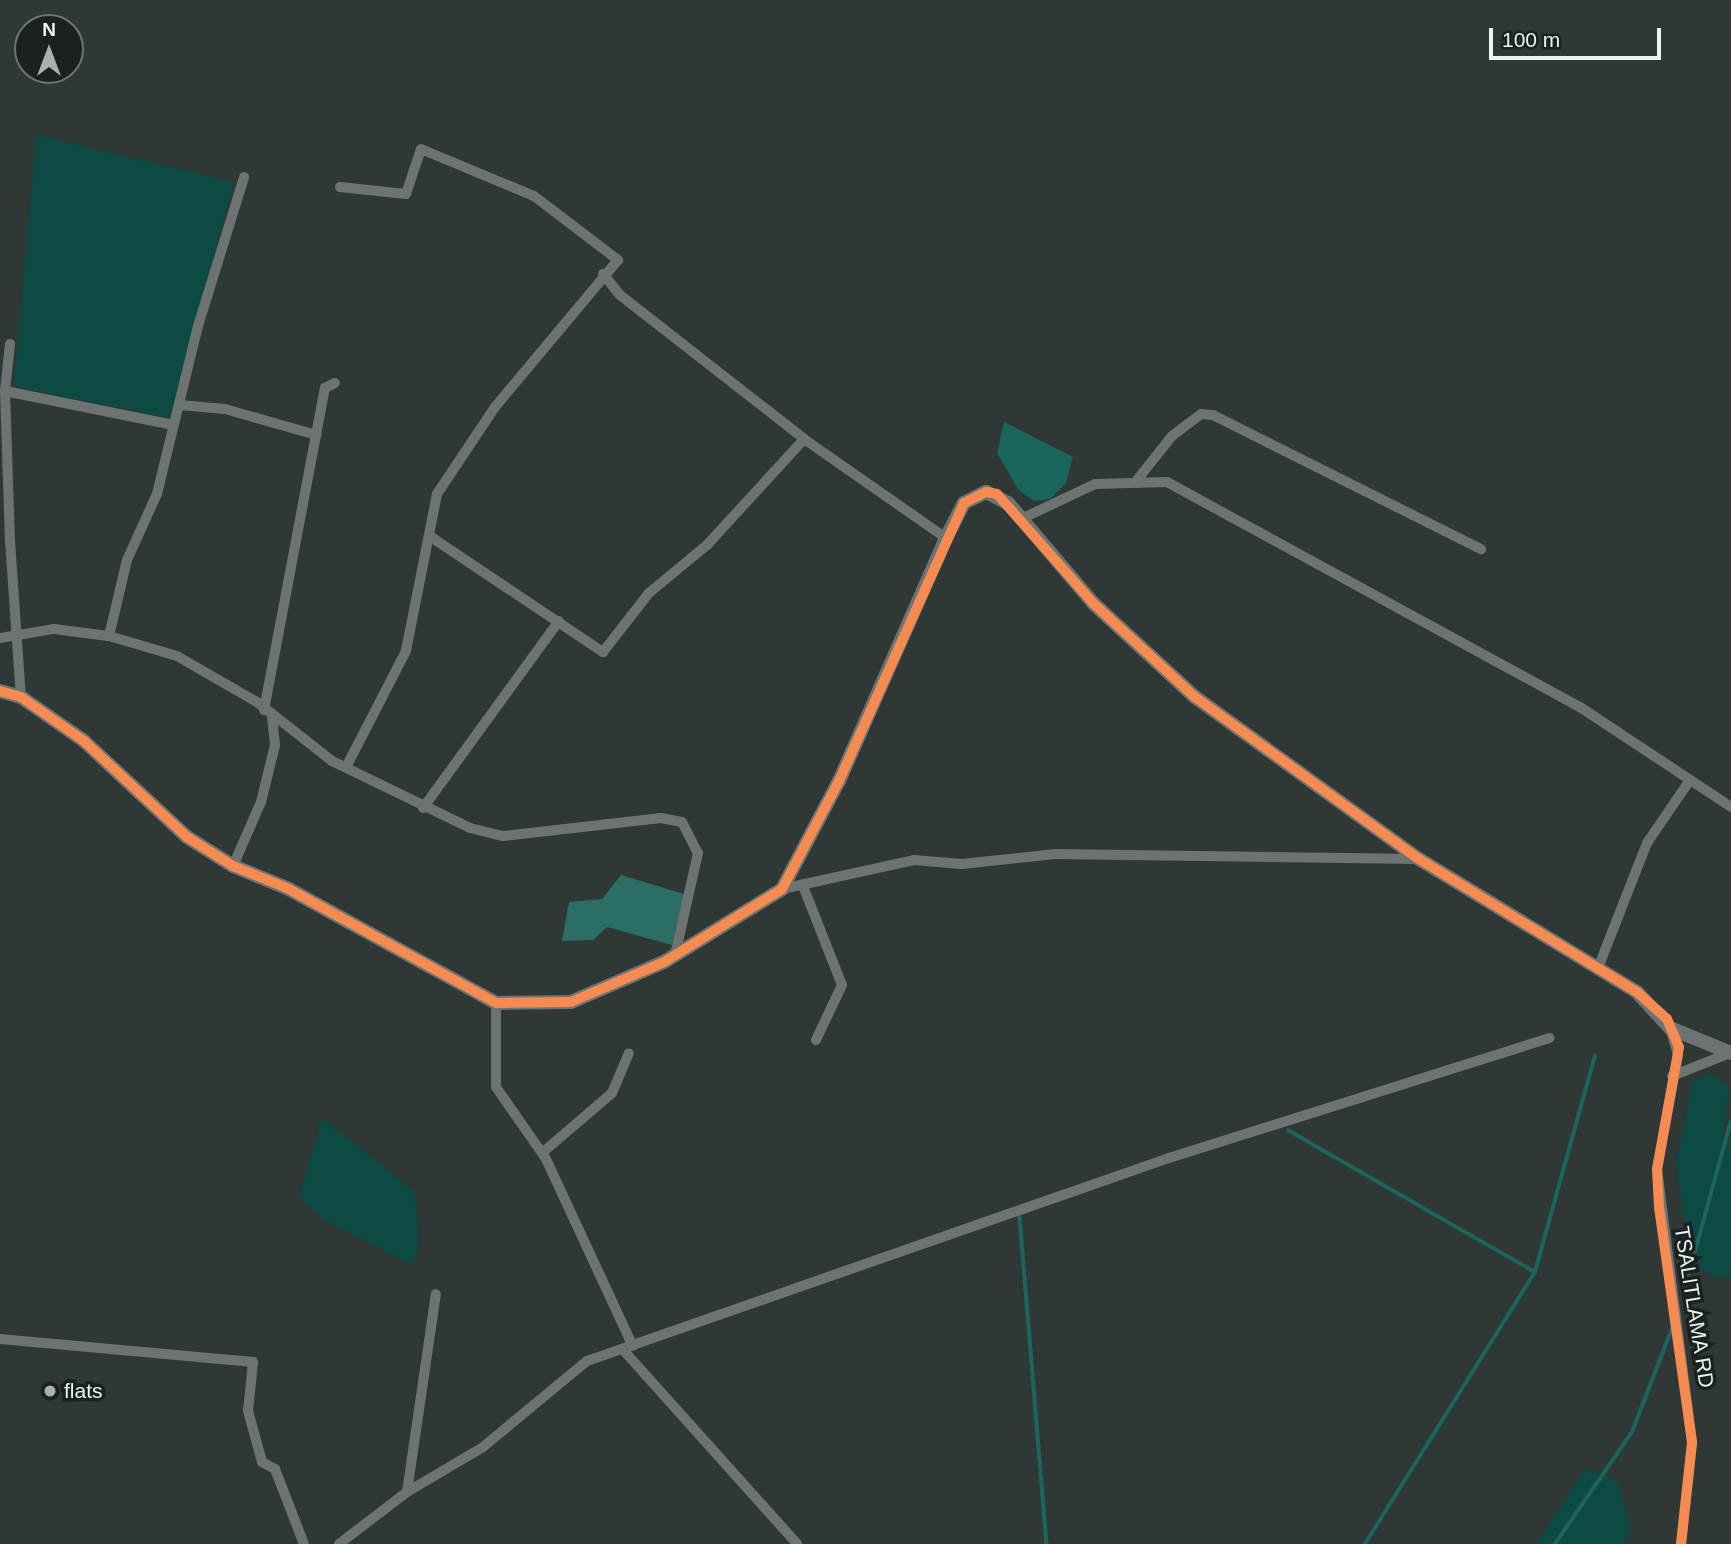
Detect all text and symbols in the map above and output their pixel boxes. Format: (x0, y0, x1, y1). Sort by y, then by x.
north arrow (14, 14, 84, 84)
scale bar (1493, 14, 1664, 58)
text: N (42, 19, 56, 40)
text: 100 m (1502, 28, 1560, 51)
street label: TSALITLAMA RD (1669, 1224, 1719, 1390)
place label: flats (64, 1378, 103, 1404)
marker: flats (42, 1383, 58, 1399)

